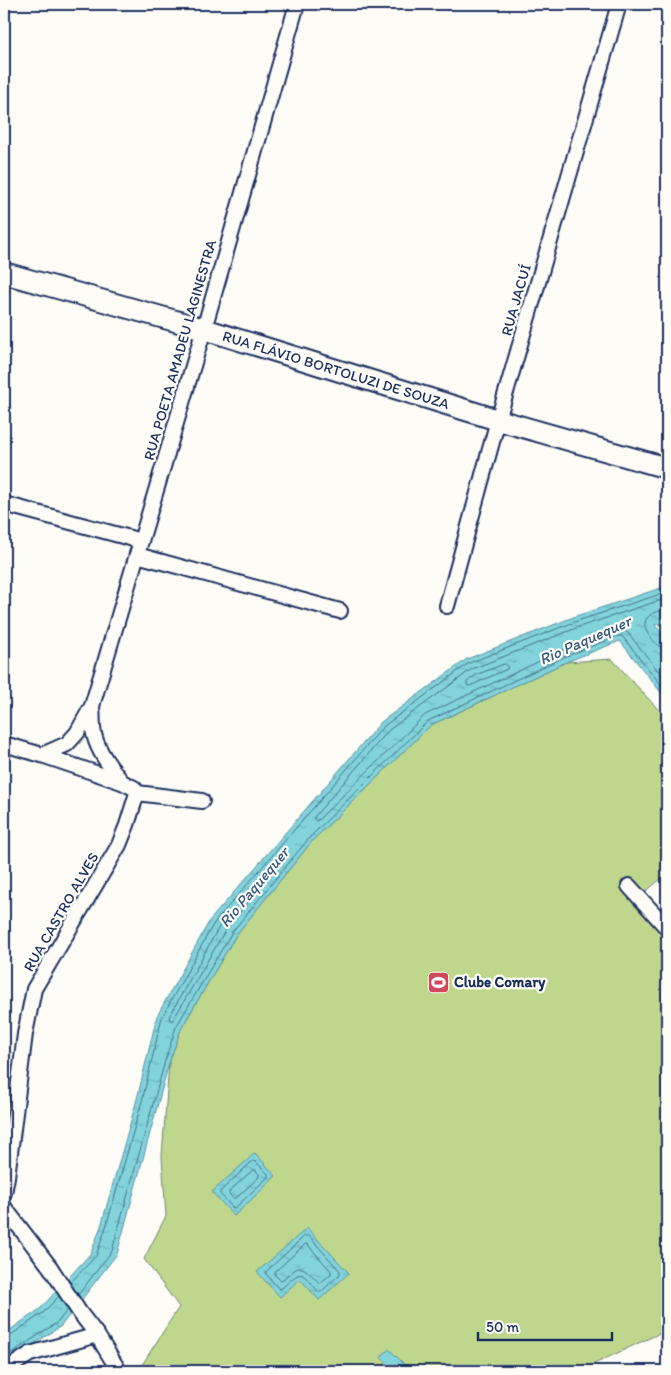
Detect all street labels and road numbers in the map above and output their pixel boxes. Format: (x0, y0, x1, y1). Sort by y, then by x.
street label: RUA POETA AMADEU LAGINESTRA (140, 237, 220, 462)
street label: RUA JACUÍ (497, 262, 535, 338)
street label: RUA FLÁVIO BORTOLUZI DE SOUZA (220, 327, 452, 413)
street label: RUA CASTRO ALVES (20, 849, 102, 975)

